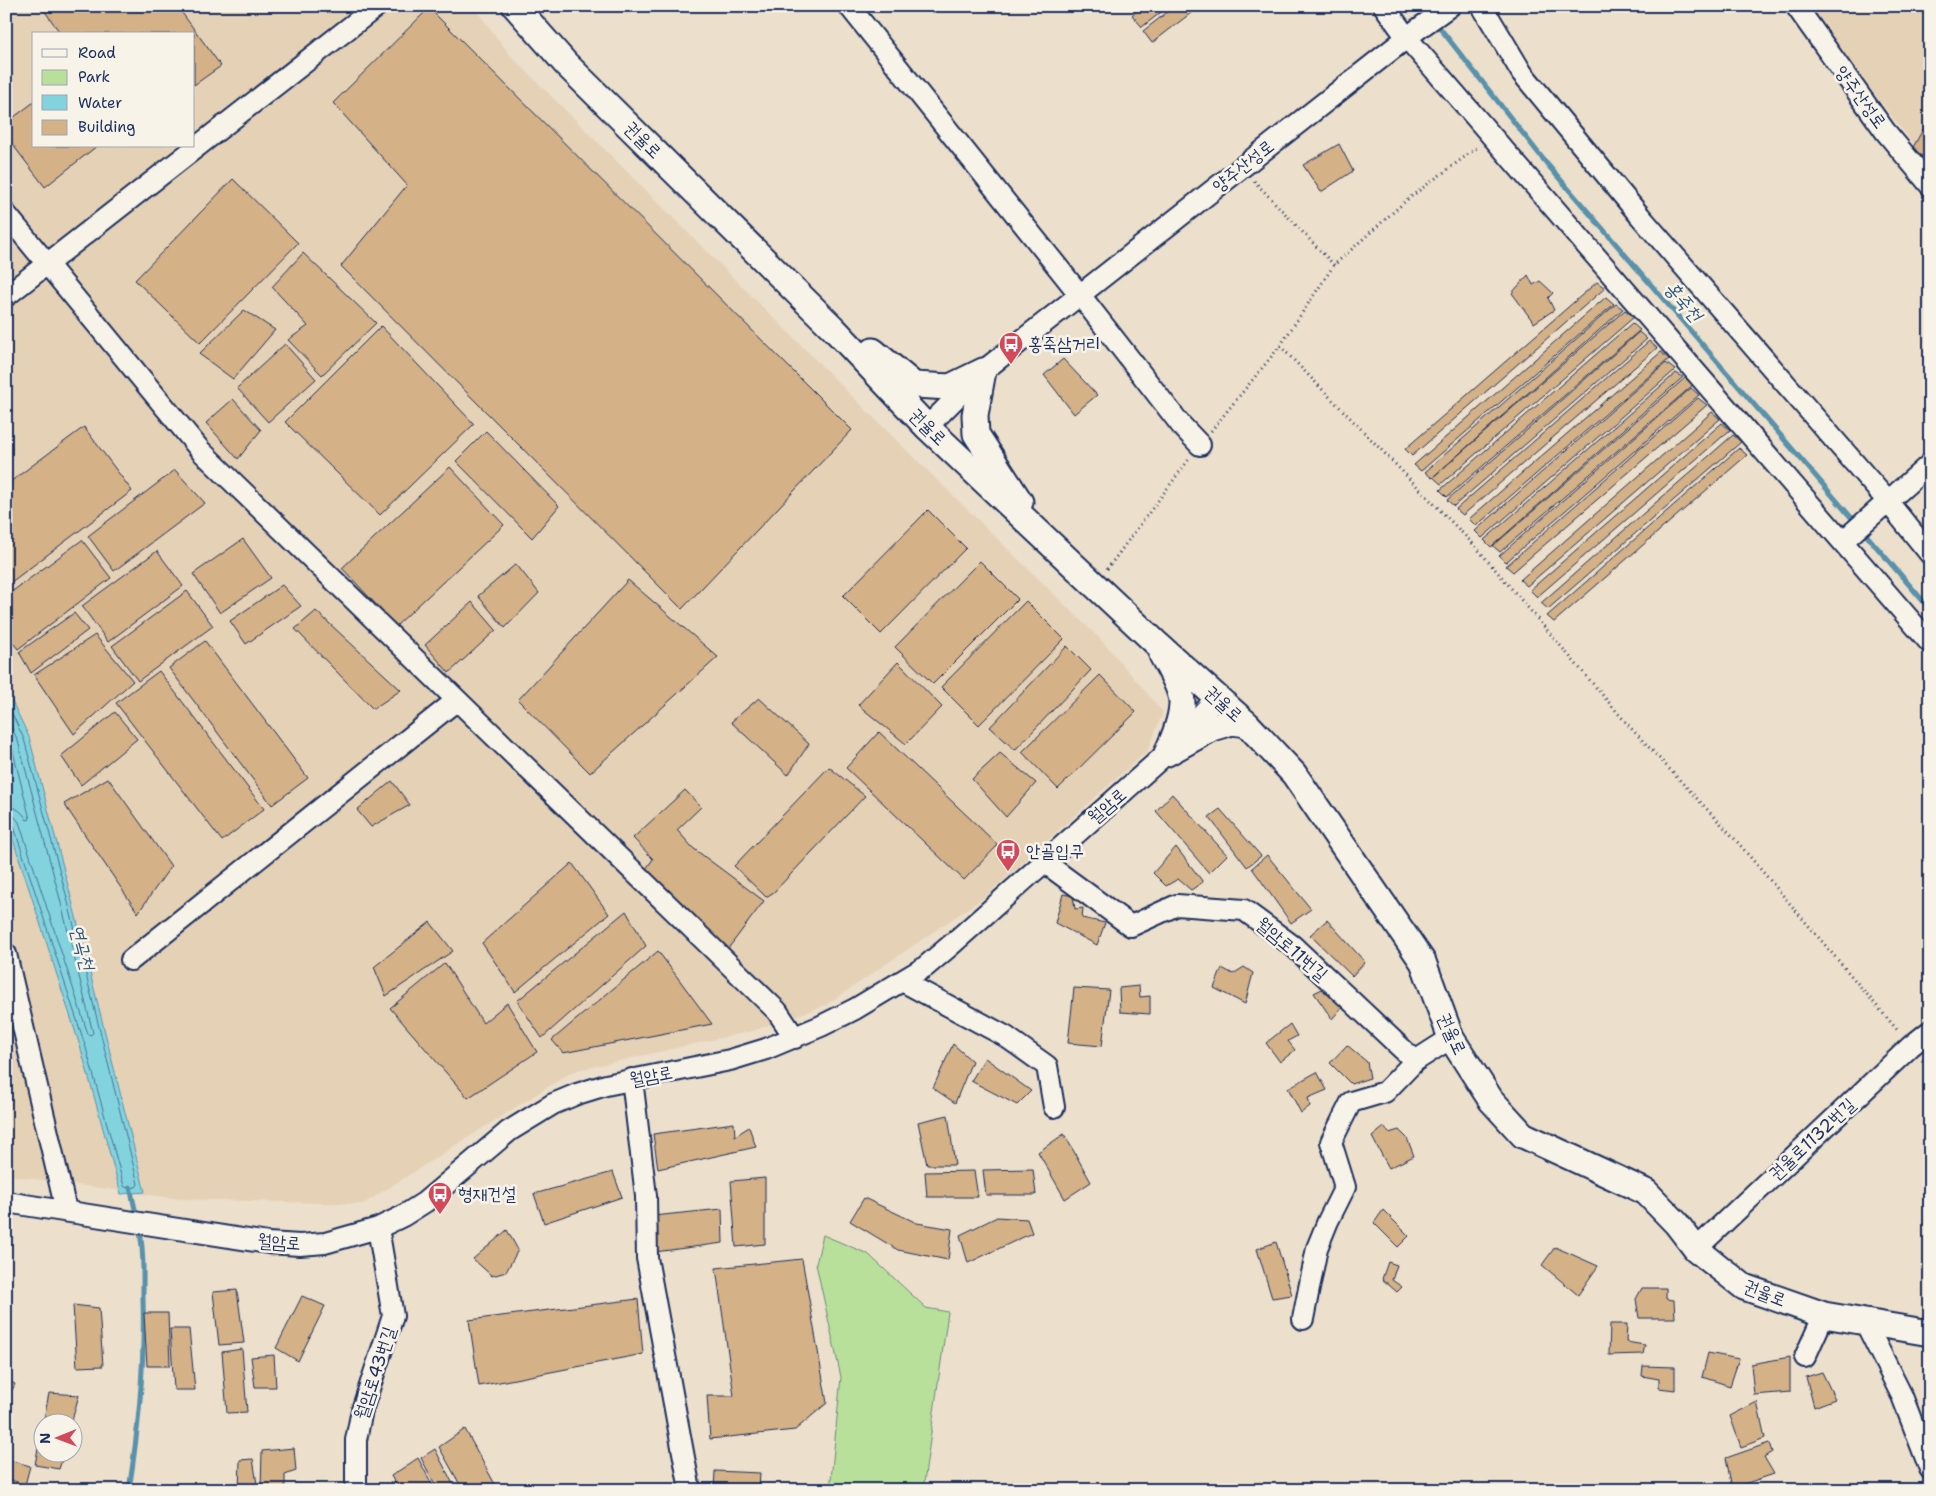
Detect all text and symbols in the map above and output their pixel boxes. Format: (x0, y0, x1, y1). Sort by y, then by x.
legend (32, 32, 195, 148)
text: Road (78, 43, 116, 63)
street label: 양주산성로 (1830, 61, 1892, 133)
text: Park (78, 67, 110, 87)
text: Water (78, 93, 122, 113)
street label: 권율로 (619, 116, 667, 164)
text: Building (78, 117, 135, 137)
street label: 양주산성로 (1207, 134, 1279, 198)
water label: 홍죽천 (1659, 276, 1709, 328)
bus stop icon: 홍죽삼거리 (998, 331, 1024, 365)
place label: 홍죽삼거리 (1028, 332, 1100, 356)
street label: 권율로 (904, 403, 952, 451)
street label: 권율로 (1200, 681, 1248, 727)
street label: 월암로 (1083, 783, 1131, 829)
bus stop icon: 안골입구 (995, 838, 1021, 872)
place label: 안골입구 (1026, 839, 1084, 863)
street label: 월암로11번길 (1251, 912, 1333, 986)
water label: 연곡천 (65, 922, 101, 974)
street label: 권율로 (1432, 1009, 1472, 1059)
street label: 월암로 (627, 1060, 675, 1092)
street label: 권율로1132번길 (1764, 1092, 1861, 1185)
bus stop icon: 형재건설 (427, 1181, 453, 1215)
place label: 형재건설 (458, 1182, 516, 1206)
street label: 월암로 (256, 1229, 302, 1255)
street label: 권율로 (1740, 1274, 1790, 1312)
street label: 월암로43번길 (349, 1323, 401, 1423)
north arrow (32, 1414, 82, 1464)
text: N (36, 1433, 54, 1444)

